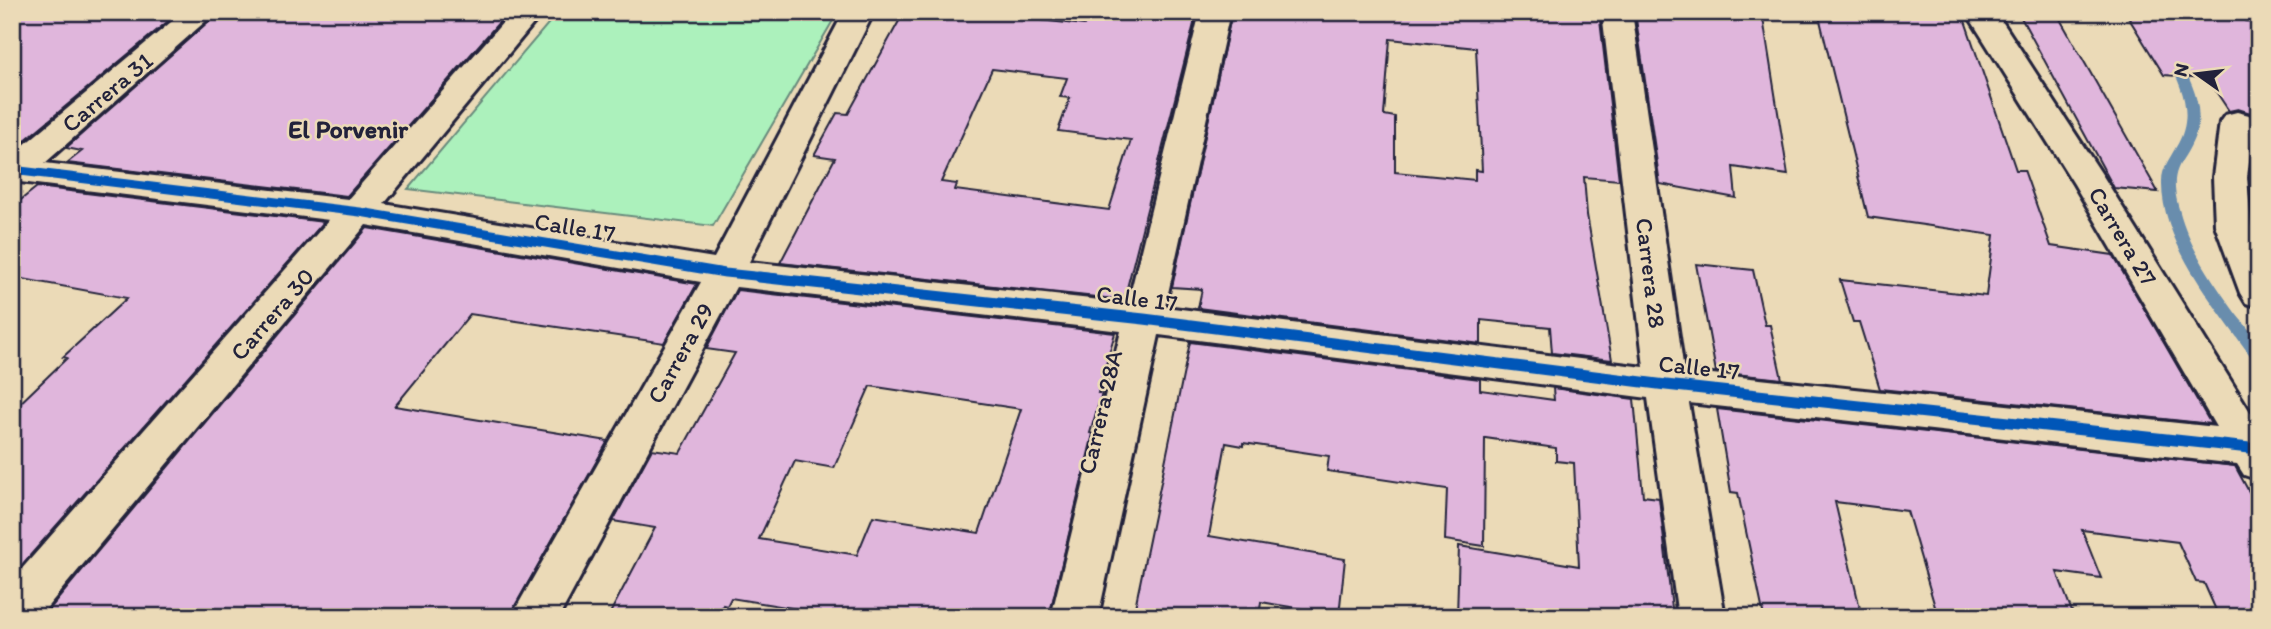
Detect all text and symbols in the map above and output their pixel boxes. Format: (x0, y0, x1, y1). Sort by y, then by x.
north arrow (2162, 38, 2232, 108)
street label: Carrera 31 (56, 46, 158, 138)
text: N (2168, 61, 2194, 79)
district label: El Porvenir (288, 113, 409, 145)
street label: Carrera 27 (2082, 181, 2164, 291)
street label: Calle 17 (533, 206, 618, 248)
street label: Carrera 28 (1630, 216, 1672, 330)
street label: Carrera 30 (224, 262, 320, 366)
street label: Calle 17 (1095, 279, 1179, 317)
street label: Carrera 29 (641, 298, 719, 408)
street label: Carrera 28A (1072, 347, 1128, 477)
street label: Calle 17 (1657, 348, 1741, 386)

